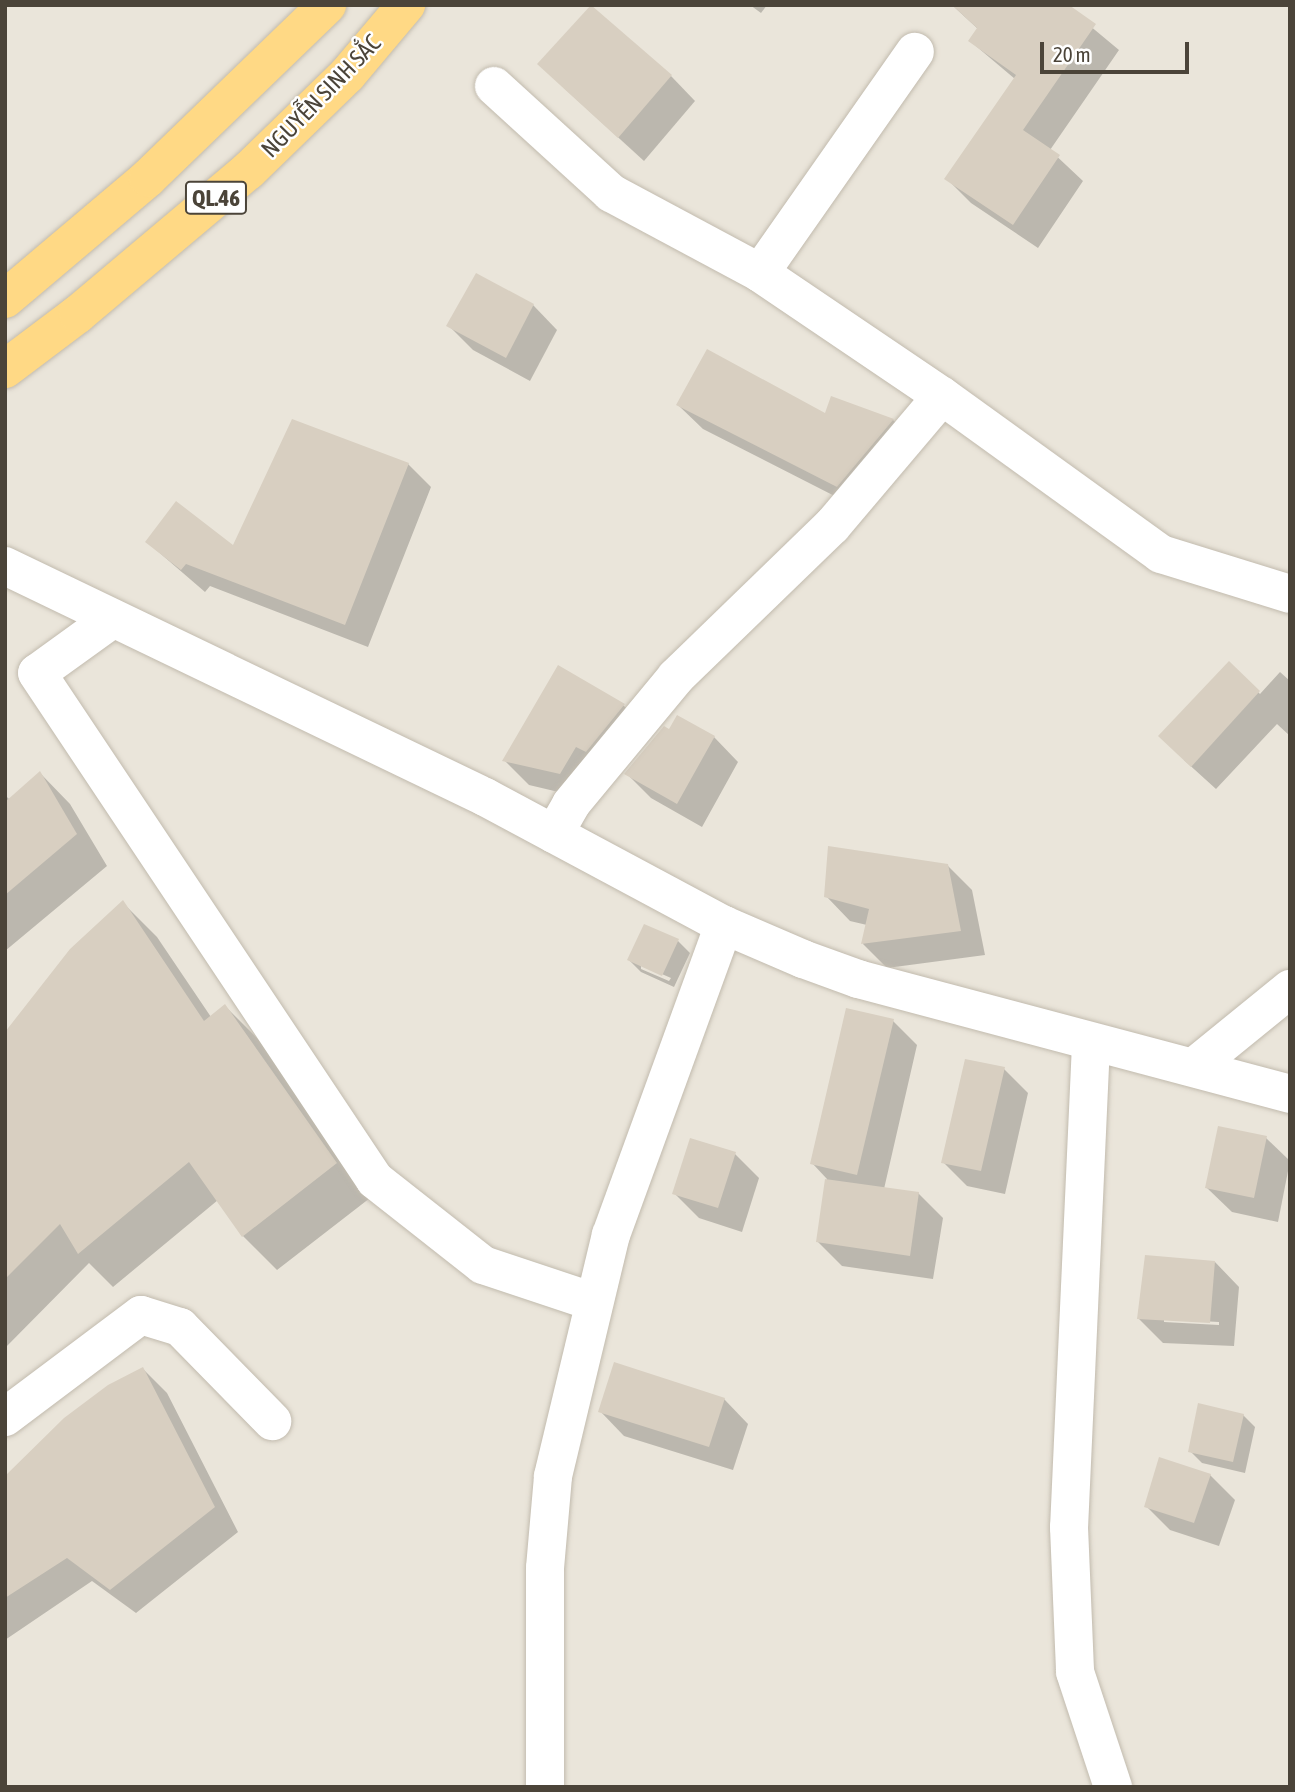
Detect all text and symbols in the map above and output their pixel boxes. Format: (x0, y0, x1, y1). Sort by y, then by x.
scale bar (1043, 28, 1192, 72)
street label: NGUYỄN SINH SẮC (255, 29, 387, 163)
text: 20 m (1053, 42, 1091, 66)
road number: QL.46 (184, 178, 248, 218)

